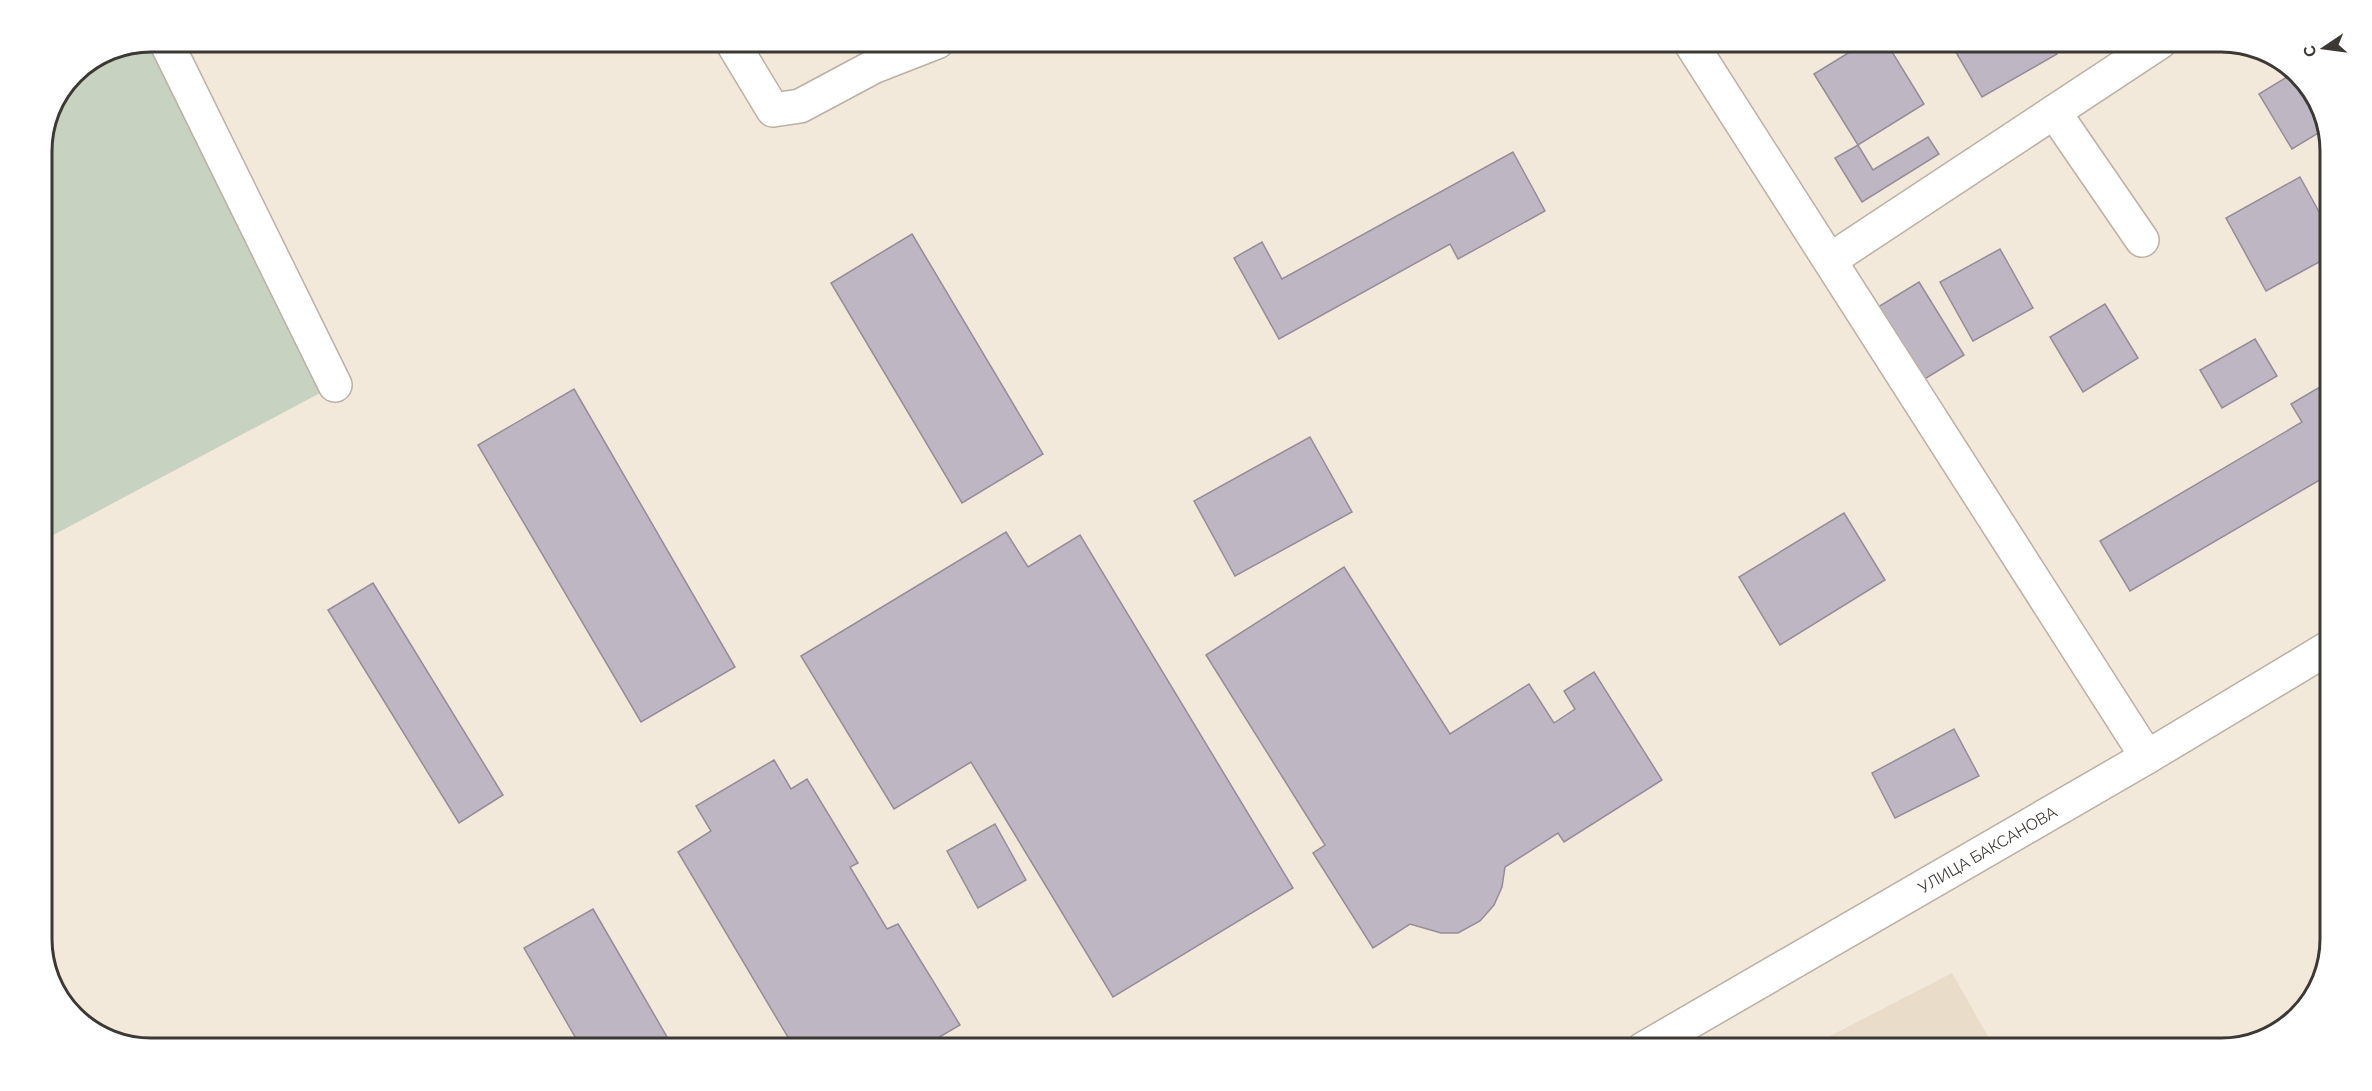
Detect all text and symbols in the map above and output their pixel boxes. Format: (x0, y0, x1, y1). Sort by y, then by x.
north arrow (2294, 18, 2354, 78)
text: С (2299, 44, 2320, 59)
street label: УЛИЦА БАКСАНОВА (1915, 802, 2061, 898)

